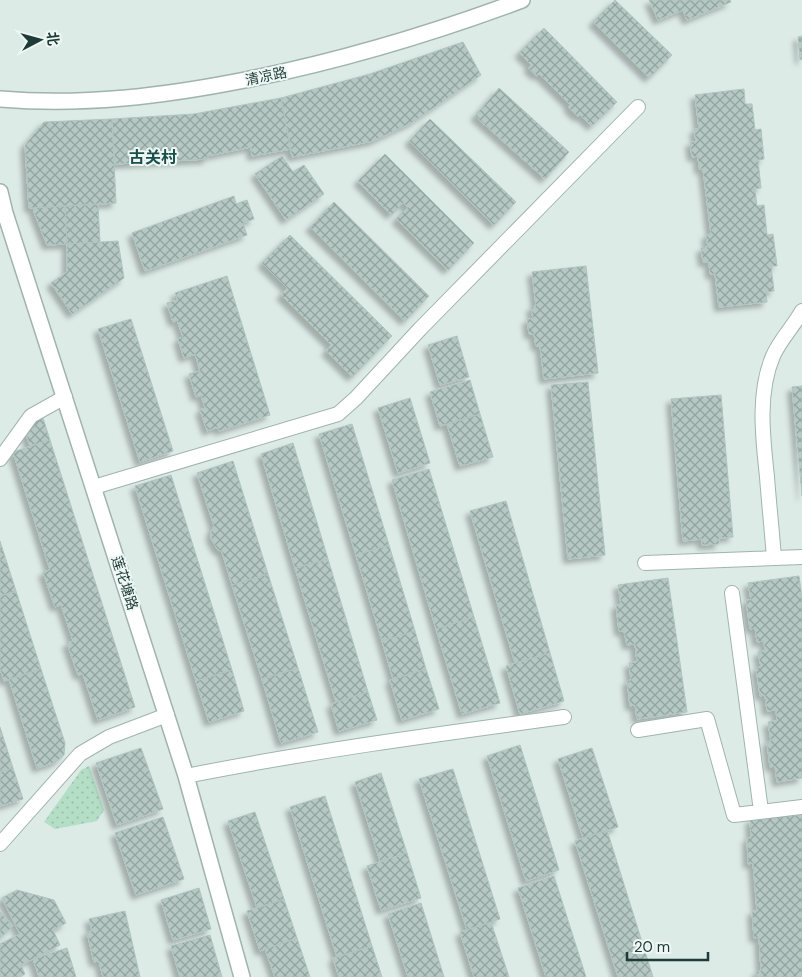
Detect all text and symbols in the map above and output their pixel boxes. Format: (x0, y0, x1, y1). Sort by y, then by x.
north arrow (15, 15, 65, 65)
text: 北 (43, 31, 63, 47)
street label: 清凉路 (244, 63, 288, 89)
district label: 古关村 (129, 147, 177, 168)
street label: 莲花塘路 (108, 554, 142, 612)
scale bar (627, 930, 708, 962)
text: 20 m (634, 937, 670, 957)

